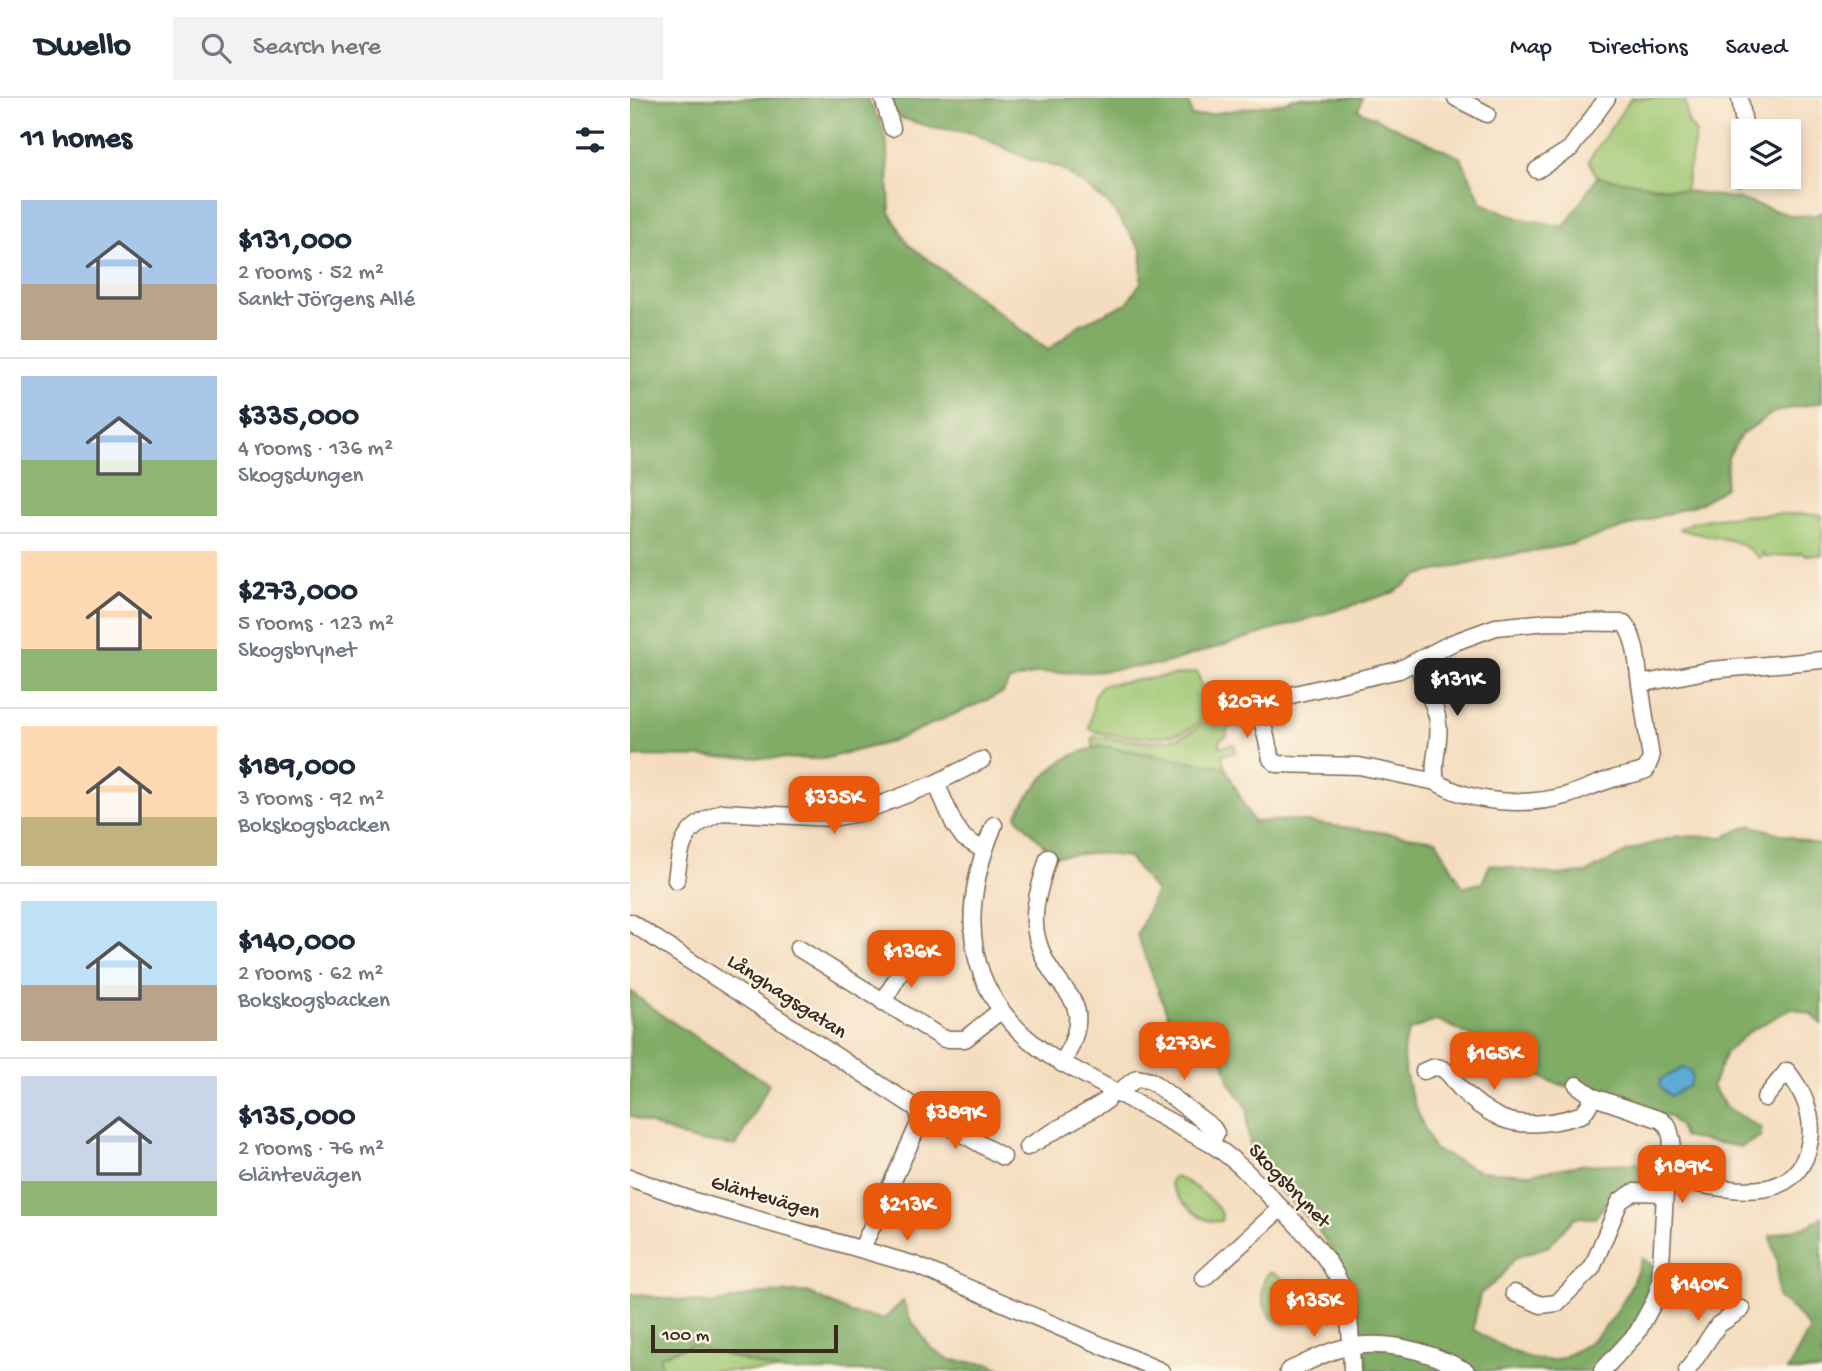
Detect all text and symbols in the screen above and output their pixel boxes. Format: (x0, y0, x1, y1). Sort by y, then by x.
search box (173, 17, 663, 80)
text: Dwello (35, 29, 131, 67)
icon: search (197, 29, 235, 67)
text: Search here (253, 33, 381, 64)
text: Map (1510, 34, 1552, 63)
text: Directions (1590, 34, 1688, 63)
text: Saved (1726, 34, 1787, 63)
map controls (1731, 119, 1801, 189)
button: layers (1731, 119, 1801, 189)
icon: filters (571, 121, 609, 159)
text: 11 homes (21, 123, 132, 158)
text: $131,000 (238, 225, 352, 260)
icon: home (77, 228, 161, 312)
text: 2 rooms · 52 m² (238, 260, 384, 287)
text: Sankt Jörgens Allé (238, 287, 415, 314)
text: $335,000 (238, 401, 359, 436)
icon: home (77, 404, 161, 488)
text: 4 rooms · 136 m² (238, 436, 393, 463)
text: Skogsdungen (238, 463, 364, 490)
text: $273,000 (238, 576, 358, 611)
icon: home (77, 579, 161, 663)
text: 5 rooms · 123 m² (238, 611, 394, 638)
text: Skogsbrynet (238, 638, 356, 665)
pin: $131K (1408, 658, 1506, 718)
text: $131K (1430, 667, 1484, 694)
pin: $207K (1198, 680, 1296, 740)
text: $207K (1217, 689, 1277, 716)
text: $189,000 (238, 751, 356, 786)
icon: home (77, 754, 161, 838)
pin: $335K (785, 776, 883, 836)
text: $335K (805, 785, 863, 812)
text: 3 rooms · 92 m² (238, 786, 384, 813)
text: Bokskogsbacken (238, 813, 390, 840)
text: $140,000 (238, 926, 355, 961)
icon: home (77, 929, 161, 1013)
pin: $136K (862, 930, 960, 990)
text: $136K (883, 939, 939, 966)
street label: Långhagsgatan (721, 950, 851, 1046)
text: 2 rooms · 62 m² (238, 961, 383, 988)
text: Bokskogsbacken (238, 988, 390, 1015)
pin: $273K (1135, 1023, 1233, 1082)
text: $273K (1155, 1031, 1213, 1058)
pin: $165K (1445, 1032, 1543, 1092)
text: $165K (1466, 1041, 1522, 1068)
pin: $389K (906, 1091, 1004, 1151)
text: $389K (925, 1100, 985, 1127)
text: $135,000 (238, 1101, 355, 1136)
icon: home (77, 1104, 161, 1188)
text: 2 rooms · 76 m² (238, 1136, 384, 1163)
street label: Skogsbrynet (1242, 1139, 1336, 1236)
pin: $189K (1633, 1146, 1731, 1205)
text: $189K (1654, 1154, 1710, 1181)
text: Gläntevägen (238, 1163, 361, 1190)
street label: Gläntevägen (707, 1171, 823, 1227)
pin: $213K (858, 1184, 956, 1243)
text: $213K (879, 1192, 935, 1219)
pin: $140K (1649, 1264, 1747, 1323)
text: $140K (1670, 1272, 1726, 1299)
pin: $135K (1265, 1280, 1363, 1339)
text: $135K (1286, 1288, 1342, 1315)
scale bar (651, 1322, 838, 1354)
text: 100 m (662, 1325, 709, 1348)

